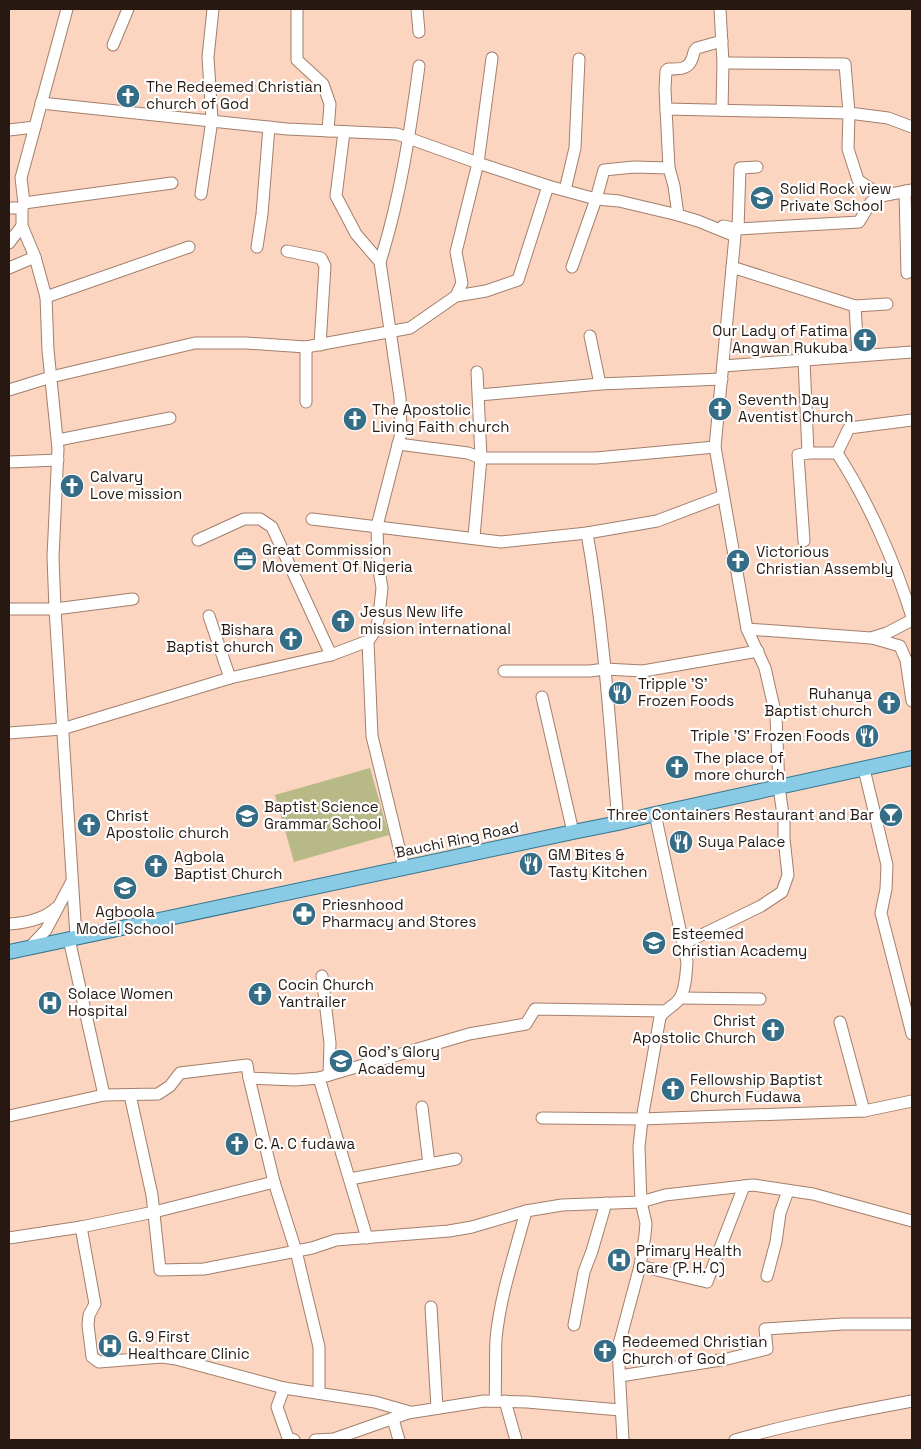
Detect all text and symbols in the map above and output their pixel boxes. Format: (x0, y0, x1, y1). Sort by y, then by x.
place label: The Redeemed Christian church of God (146, 77, 322, 113)
church icon: The Redeemed Christian church of God (115, 83, 141, 109)
place label: Solid Rock view Private School (780, 179, 891, 215)
school or university icon: Solid Rock view Private School (749, 185, 775, 211)
place label: Our Lady of Fatima Angwan Rukuba (712, 321, 848, 357)
church icon: Our Lady of Fatima Angwan Rukuba (852, 327, 878, 353)
place label: Seventh Day Aventist Church (738, 390, 853, 426)
church icon: Seventh Day Aventist Church (707, 396, 733, 422)
place label: The Apostolic Living Faith church (372, 400, 509, 436)
church icon: The Apostolic Living Faith church (342, 406, 368, 432)
place label: Calvary Love mission (90, 467, 182, 503)
church icon: Calvary Love mission (59, 473, 85, 499)
place label: Great Commission Movement Of Nigeria (262, 540, 413, 576)
place label: Victorious Christian Assembly (756, 542, 894, 578)
office icon: Great Commission Movement Of Nigeria (232, 546, 258, 572)
church icon: Victorious Christian Assembly (725, 548, 751, 574)
place label: Jesus New life mission international (360, 602, 511, 638)
church icon: Jesus New life mission international (330, 608, 356, 634)
place label: Bishara Baptist church (166, 620, 274, 656)
church icon: Bishara Baptist church (278, 626, 304, 652)
place label: Tripple 'S' Frozen Foods (638, 674, 734, 710)
restaurant icon: Tripple 'S' Frozen Foods (607, 680, 633, 706)
place label: Ruhanya Baptist church (764, 684, 872, 720)
church icon: Ruhanya Baptist church (876, 690, 902, 716)
restaurant icon: Triple 'S' Frozen Foods (854, 723, 880, 749)
place label: Triple 'S' Frozen Foods (690, 726, 850, 745)
place label: The place of more church (694, 748, 785, 784)
church icon: The place of more church (664, 754, 690, 780)
place label: Baptist Science Grammar School (264, 797, 381, 833)
bar icon: Three Containers Restaurant and Bar (878, 802, 904, 828)
school or university icon: Baptist Science Grammar School (234, 803, 260, 829)
place label: Three Containers Restaurant and Bar (607, 805, 874, 824)
place label: Christ Apostolic church (106, 806, 229, 842)
church icon: Christ Apostolic church (76, 812, 102, 838)
street label: Bauchi Ring Road (393, 817, 520, 862)
restaurant icon: Suya Palace (668, 829, 694, 855)
place label: Suya Palace (698, 832, 786, 851)
place label: GM Bites & Tasty Kitchen (548, 845, 647, 881)
place label: Agbola Baptist Church (174, 847, 282, 883)
restaurant icon: GM Bites & Tasty Kitchen (518, 851, 544, 877)
church icon: Agbola Baptist Church (143, 853, 169, 879)
school or university icon: Agboola Model School (112, 875, 138, 901)
place label: Priesnhood Pharmacy and Stores (322, 895, 477, 931)
pharmacy icon: Priesnhood Pharmacy and Stores (291, 901, 317, 927)
place label: Agboola Model School (76, 902, 174, 938)
place label: Esteemed Christian Academy (672, 924, 807, 960)
school or university icon: Esteemed Christian Academy (641, 930, 667, 956)
place label: Cocin Church Yantrailer (278, 975, 374, 1011)
church icon: Cocin Church Yantrailer (247, 981, 273, 1007)
place label: Solace Women Hospital (68, 984, 173, 1020)
hospital icon: Solace Women Hospital (37, 990, 63, 1016)
place label: Christ Apostolic Church (632, 1011, 756, 1047)
church icon: Christ Apostolic Church (760, 1017, 786, 1043)
place label: God's Glory Academy (358, 1042, 440, 1078)
school or university icon: God's Glory Academy (328, 1048, 354, 1074)
place label: Fellowship Baptist Church Fudawa (690, 1070, 823, 1106)
church icon: Fellowship Baptist Church Fudawa (660, 1076, 686, 1102)
church icon: C. A. C fudawa (224, 1131, 250, 1157)
place label: C. A. C fudawa (254, 1134, 356, 1153)
place label: Primary Health Care (P. H. C) (636, 1241, 742, 1278)
hospital icon: Primary Health Care (P. H. C) (606, 1247, 632, 1273)
place label: G. 9 First Healthcare Clinic (128, 1327, 250, 1363)
place label: Redeemed Christian Church of God (622, 1332, 767, 1368)
hospital icon: G. 9 First Healthcare Clinic (97, 1333, 123, 1359)
church icon: Redeemed Christian Church of God (592, 1338, 618, 1364)

